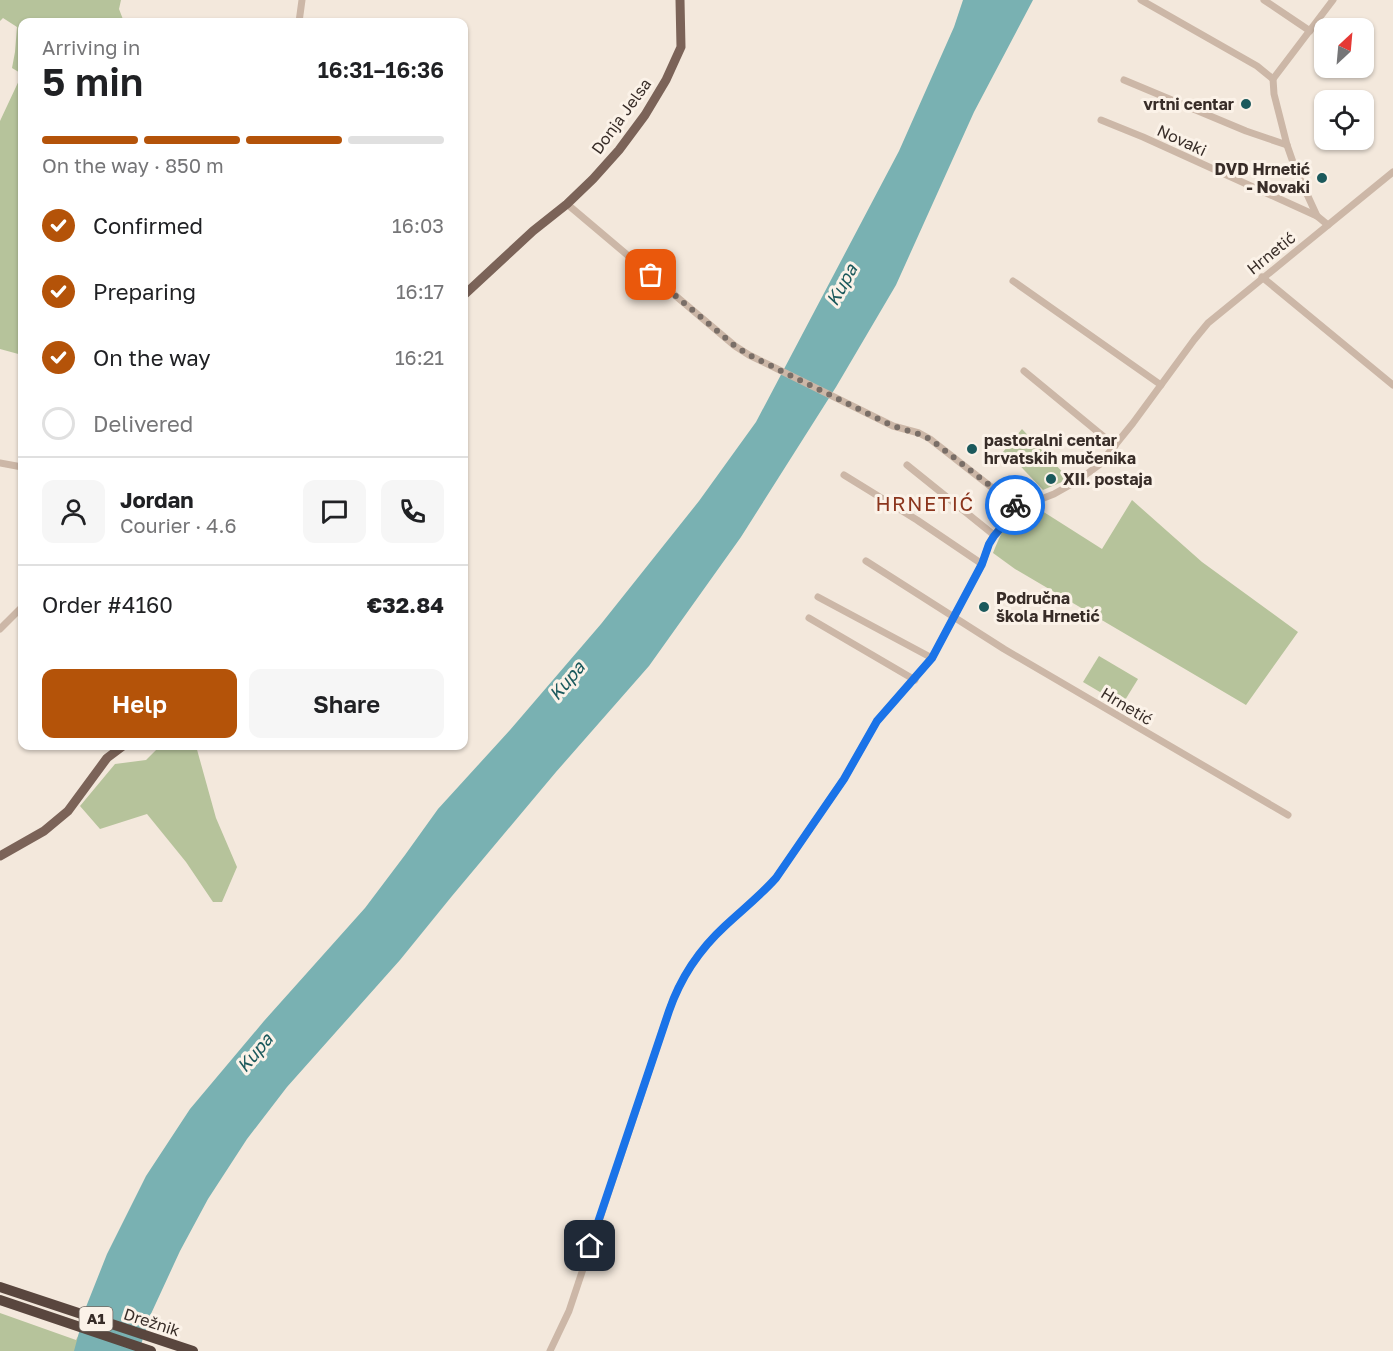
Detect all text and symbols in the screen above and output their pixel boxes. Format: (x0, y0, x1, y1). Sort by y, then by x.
north arrow (1314, 18, 1374, 78)
map controls (1314, 18, 1374, 150)
text: Arriving in (42, 35, 140, 59)
text: 16:31–16:36 (318, 56, 444, 83)
text: 5 min (42, 58, 143, 105)
street label: Donja Jelsa (587, 74, 655, 158)
button: locate (1314, 90, 1374, 150)
place label: vrtni centar (1143, 94, 1234, 114)
marker: vrtni centar (1239, 97, 1253, 111)
street label: Novaki (1154, 120, 1210, 160)
text: On the way · 850 m (42, 153, 224, 177)
place label: DVD Hrnetić - Novaki (1215, 159, 1310, 197)
marker: DVD Hrnetić - Novaki (1315, 171, 1329, 185)
icon: check (42, 209, 75, 242)
text: Confirmed (93, 212, 203, 239)
text: 16:03 (392, 213, 444, 237)
street label: Hrnetić (1243, 227, 1300, 279)
pin (625, 249, 676, 300)
icon: bag (634, 258, 667, 291)
water label: Kupa (821, 259, 862, 309)
icon: check (42, 275, 75, 308)
text: Preparing (93, 278, 196, 305)
text: 16:17 (396, 279, 444, 303)
icon: check (42, 341, 75, 374)
text: On the way (93, 344, 211, 371)
text: 16:21 (395, 345, 444, 369)
text: Delivered (93, 410, 193, 437)
place label: pastoralni centar hrvatskih mučenika (984, 430, 1136, 468)
marker: pastoralni centar hrvatskih mučenika (965, 442, 979, 456)
place label: XII. postaja (1063, 469, 1152, 489)
marker: XII. postaja (1044, 472, 1058, 486)
courier (985, 475, 1045, 535)
button: person (42, 480, 105, 543)
button: chat (303, 480, 366, 543)
button: phone (381, 480, 444, 543)
text: Jordan (120, 486, 194, 513)
icon: bike (999, 489, 1032, 522)
district label: HRNETIĆ (875, 491, 975, 515)
text: Courier · 4.6 (120, 513, 237, 537)
place label: Područna škola Hrnetić (996, 588, 1100, 626)
text: Order #4160 (42, 591, 173, 618)
text: €32.84 (367, 591, 444, 618)
marker: Područna škola Hrnetić (977, 600, 991, 614)
water label: Kupa (544, 656, 589, 704)
button: Help (42, 669, 237, 738)
button: Share (249, 669, 444, 738)
street label: Hrnetić (1097, 683, 1157, 729)
water label: Kupa (232, 1028, 277, 1076)
pin (564, 1220, 615, 1271)
icon: home (573, 1229, 606, 1262)
street label: Drežnik (121, 1304, 183, 1340)
road number: A1 (80, 1307, 112, 1331)

